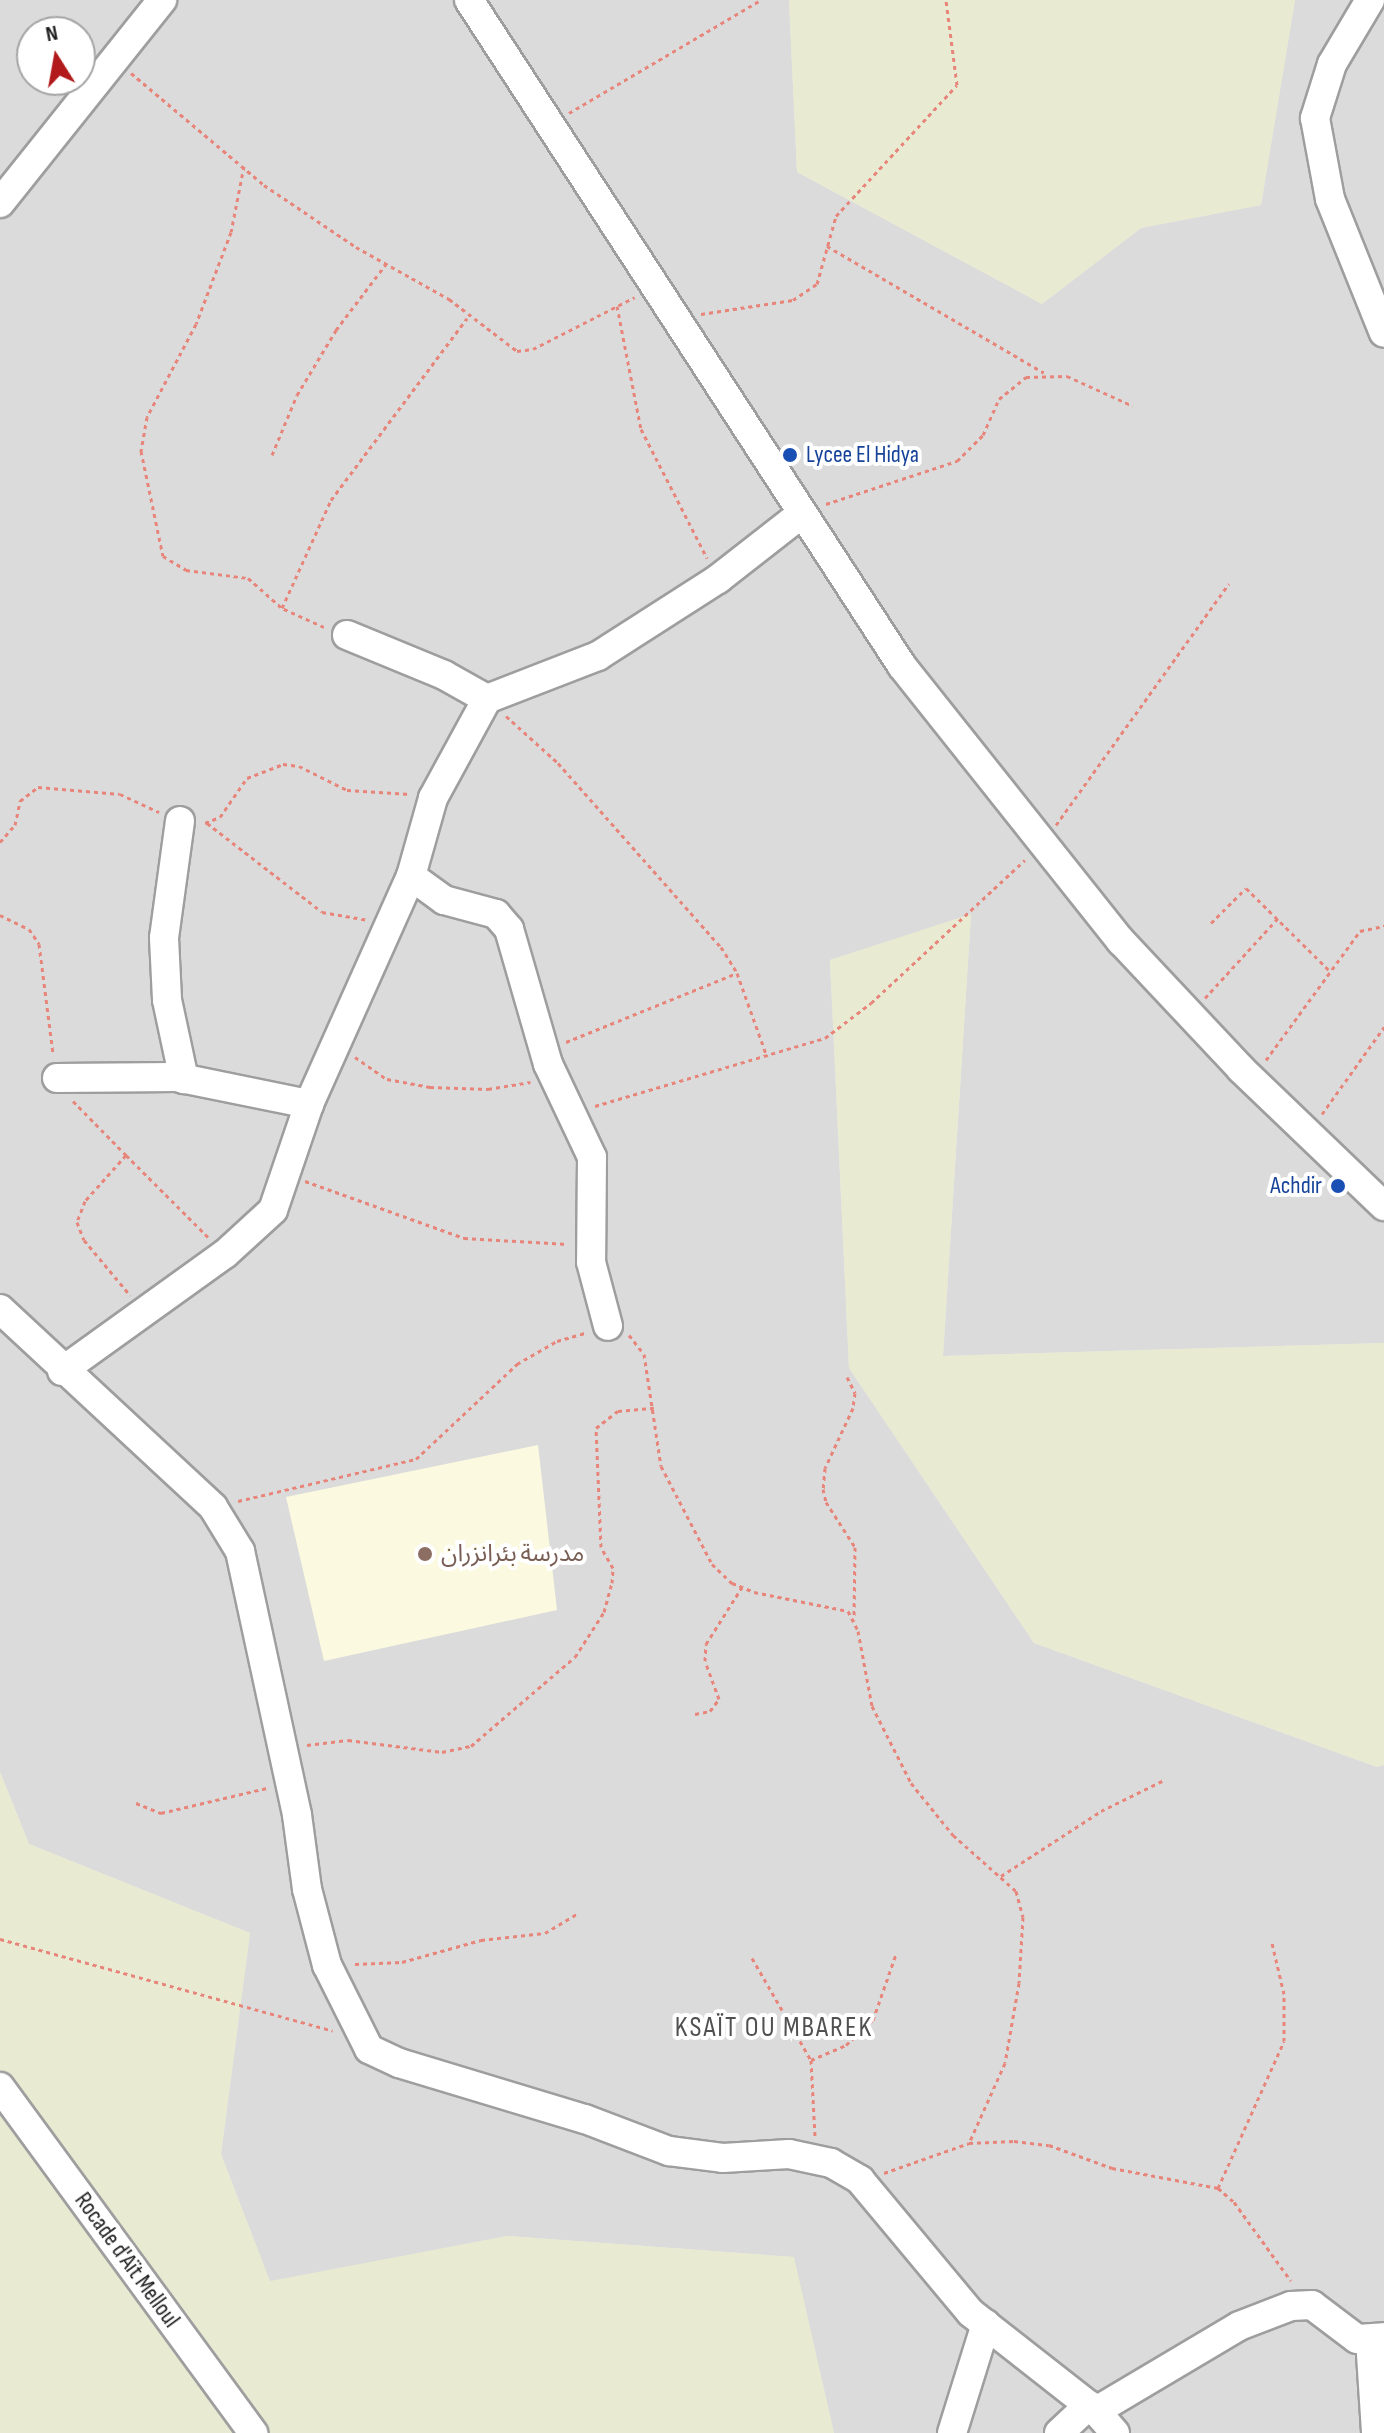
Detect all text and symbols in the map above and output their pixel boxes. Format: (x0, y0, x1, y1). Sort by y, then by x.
north arrow (16, 16, 96, 96)
text: N (43, 20, 60, 48)
place label: Lycee El Hidya (806, 441, 919, 469)
marker: Lycee El Hidya (781, 446, 799, 464)
place label: Achdir (1270, 1172, 1322, 1200)
marker: Achdir (1329, 1177, 1347, 1195)
place label: مدرسة بئرانزران (441, 1540, 584, 1568)
marker: مدرسة بئرانزران (416, 1545, 434, 1563)
district label: KSAÏT OU MBAREK (675, 2011, 873, 2045)
street label: Rocade d'Aït Melloul (68, 2187, 186, 2333)

